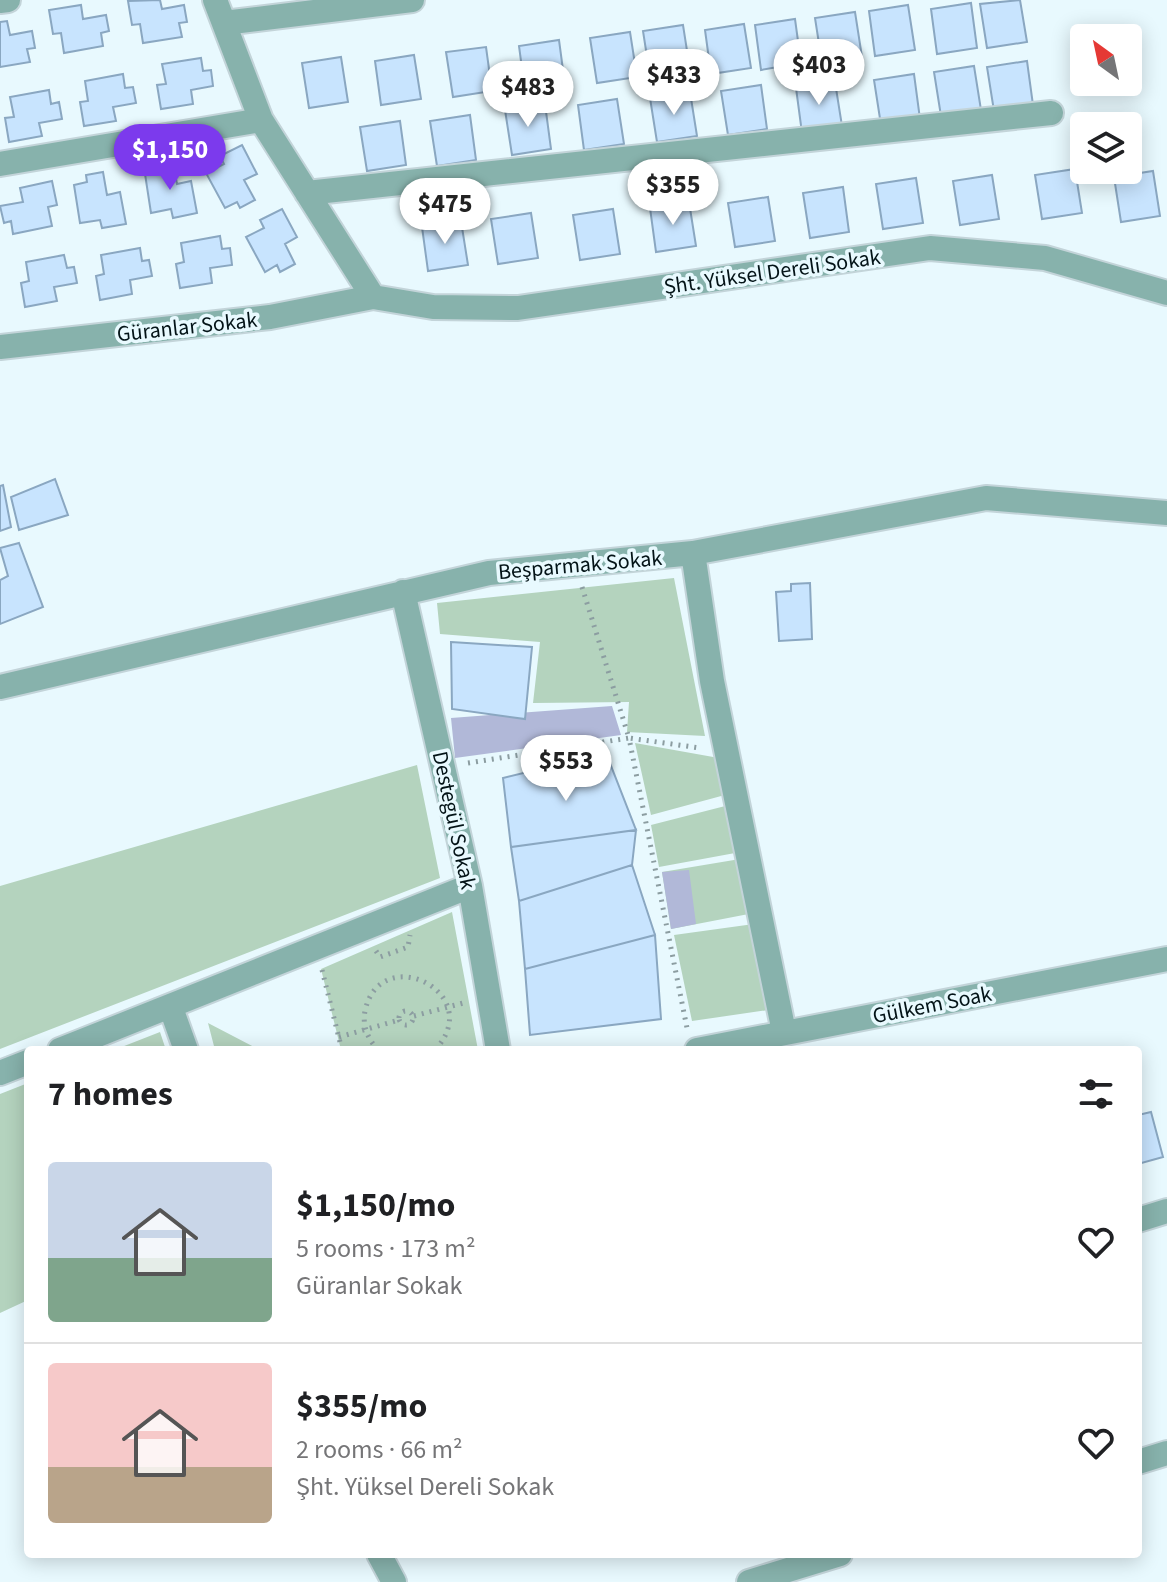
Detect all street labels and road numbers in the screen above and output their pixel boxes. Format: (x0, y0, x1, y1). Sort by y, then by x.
street label: Şht. Yüksel Dereli Sokak (662, 241, 883, 303)
street label: Güranlar Sokak (115, 304, 259, 350)
street label: Beşparmak Sokak (497, 542, 664, 588)
street label: Destegül Sokak (424, 748, 484, 892)
street label: Gülkem Soak (870, 978, 995, 1032)

